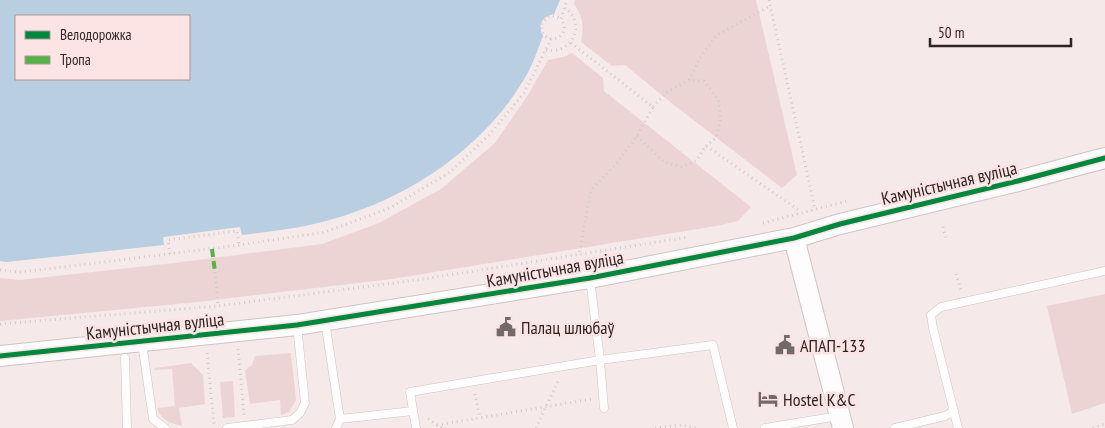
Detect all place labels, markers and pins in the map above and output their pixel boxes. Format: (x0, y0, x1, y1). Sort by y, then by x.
public building icon: Палац шлюбаў (495, 316, 517, 338)
place label: Палац шлюбаў (521, 316, 614, 339)
public building icon: АПАП-133 (774, 334, 796, 356)
place label: АПАП-133 (800, 334, 866, 357)
hotel icon: Hostel K&C (757, 388, 779, 410)
place label: Hostel K&C (783, 388, 856, 411)

